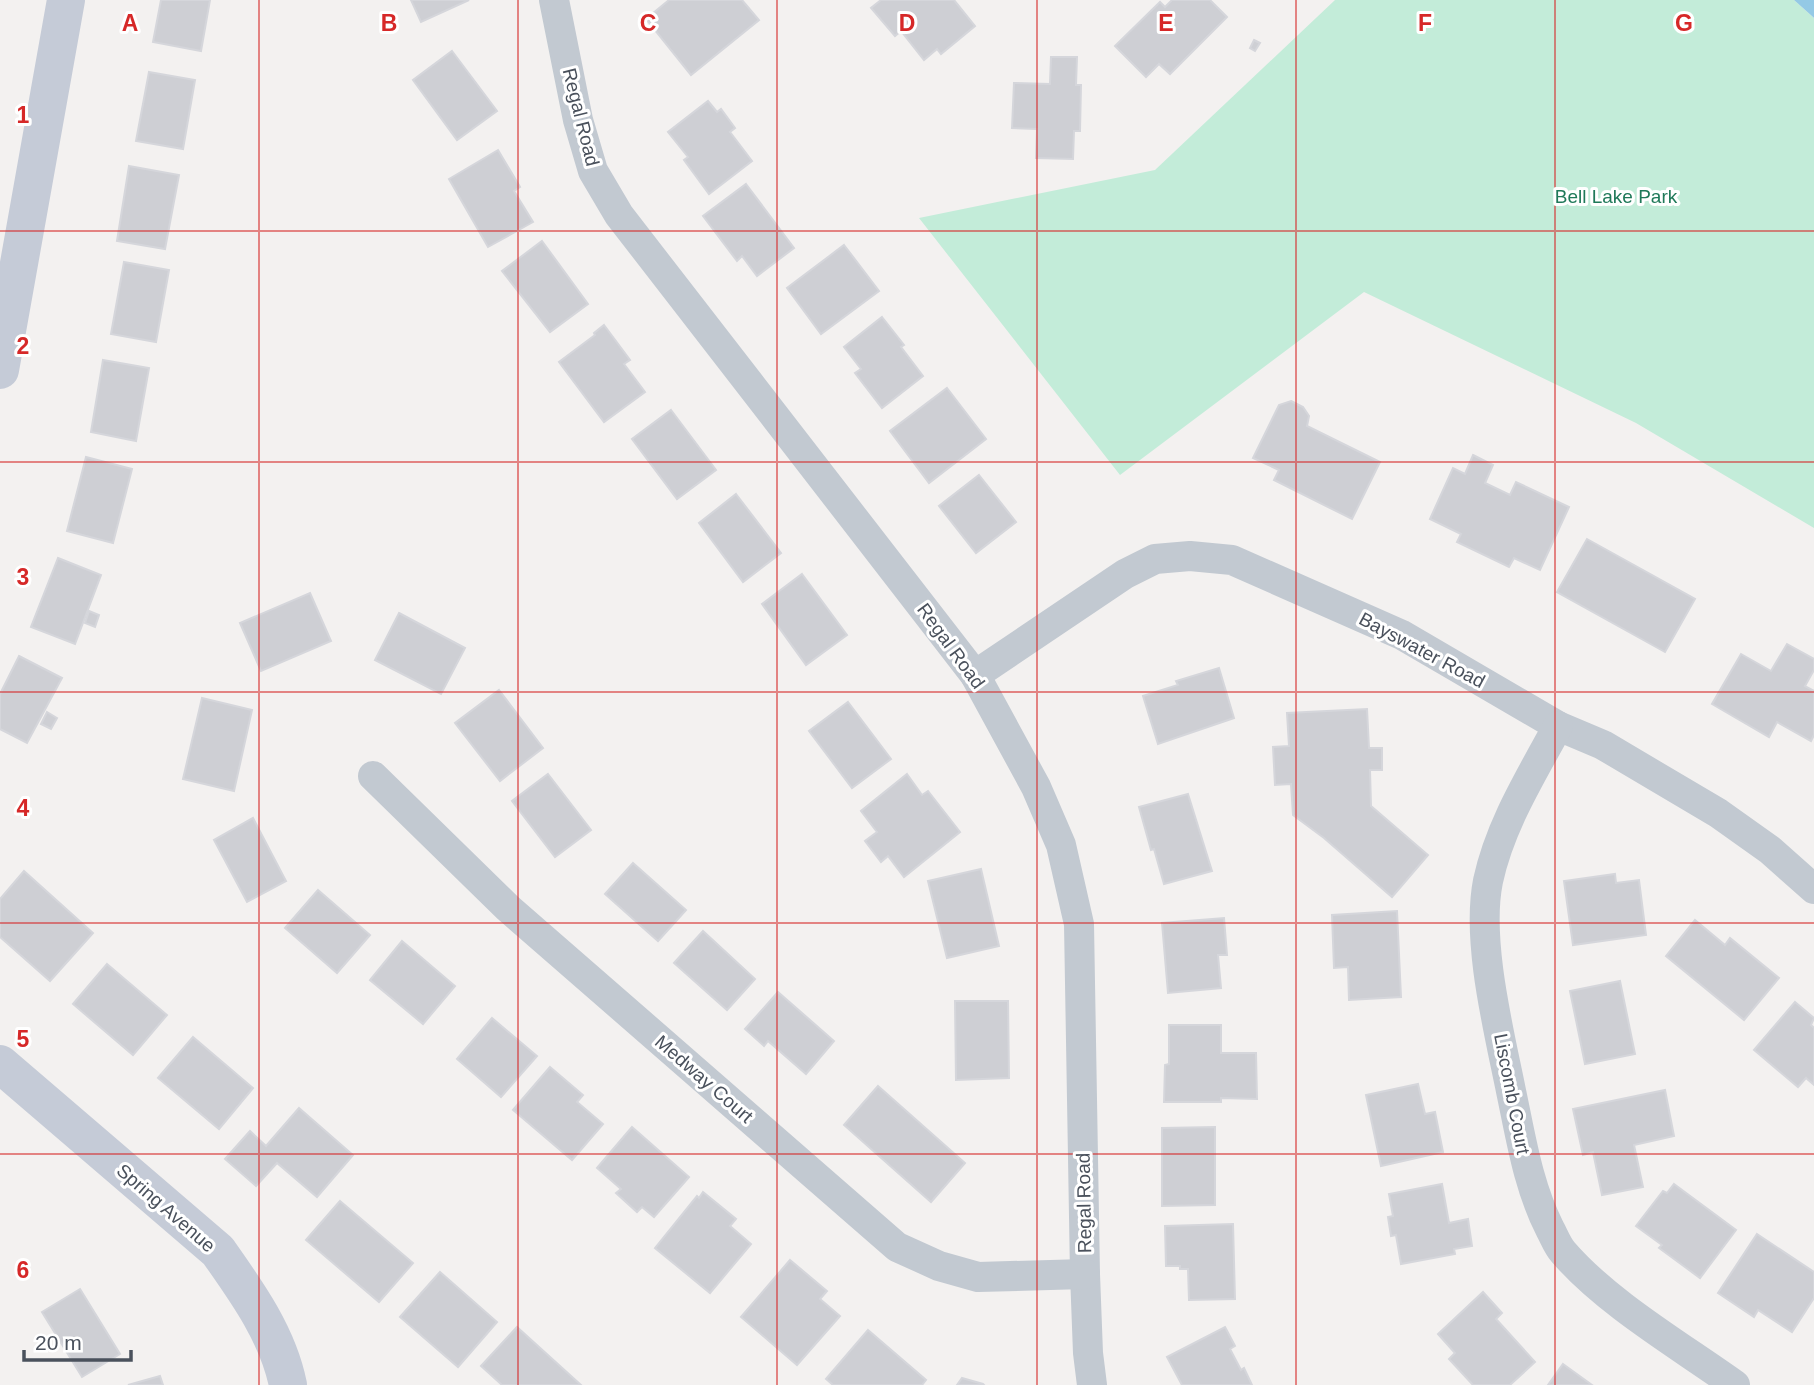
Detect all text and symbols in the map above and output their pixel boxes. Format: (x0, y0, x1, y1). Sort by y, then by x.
text: A (122, 10, 138, 36)
text: B (381, 10, 397, 36)
text: C (640, 10, 656, 36)
text: D (899, 10, 915, 36)
text: E (1158, 10, 1174, 36)
text: F (1418, 10, 1432, 36)
text: G (1675, 10, 1693, 36)
street label: Regal Road (559, 66, 603, 168)
text: 1 (17, 102, 30, 128)
park label: Bell Lake Park (1555, 186, 1678, 207)
text: 2 (17, 333, 29, 359)
text: 3 (17, 564, 29, 590)
street label: Regal Road (913, 599, 989, 693)
street label: Bayswater Road (1356, 608, 1488, 692)
text: 4 (17, 795, 30, 821)
text: 5 (17, 1026, 30, 1052)
street label: Medway Court (651, 1031, 758, 1128)
street label: Liscomb Court (1490, 1032, 1534, 1157)
street label: Regal Road (1073, 1153, 1095, 1253)
street label: Spring Avenue (113, 1160, 219, 1256)
text: 6 (17, 1257, 29, 1283)
scale bar (24, 1318, 131, 1362)
text: 20 m (35, 1331, 82, 1354)

